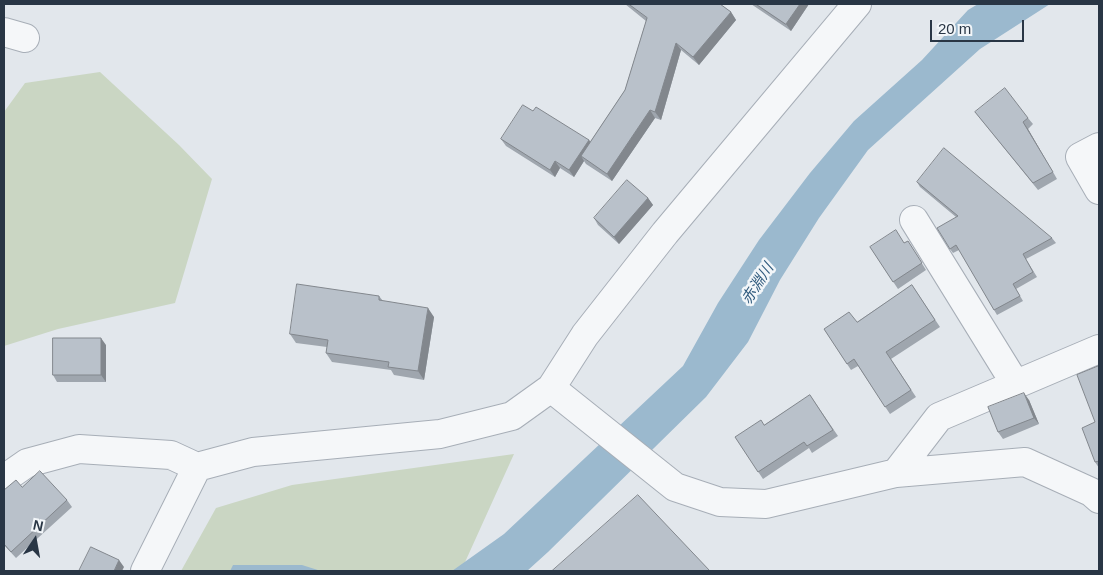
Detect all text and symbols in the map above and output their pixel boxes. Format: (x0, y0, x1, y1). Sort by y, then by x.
scale bar (933, 10, 1027, 42)
text: 20 m (938, 20, 971, 37)
water label: 赤淵川 (738, 260, 778, 308)
north arrow (10, 515, 60, 565)
text: N (32, 516, 45, 534)

